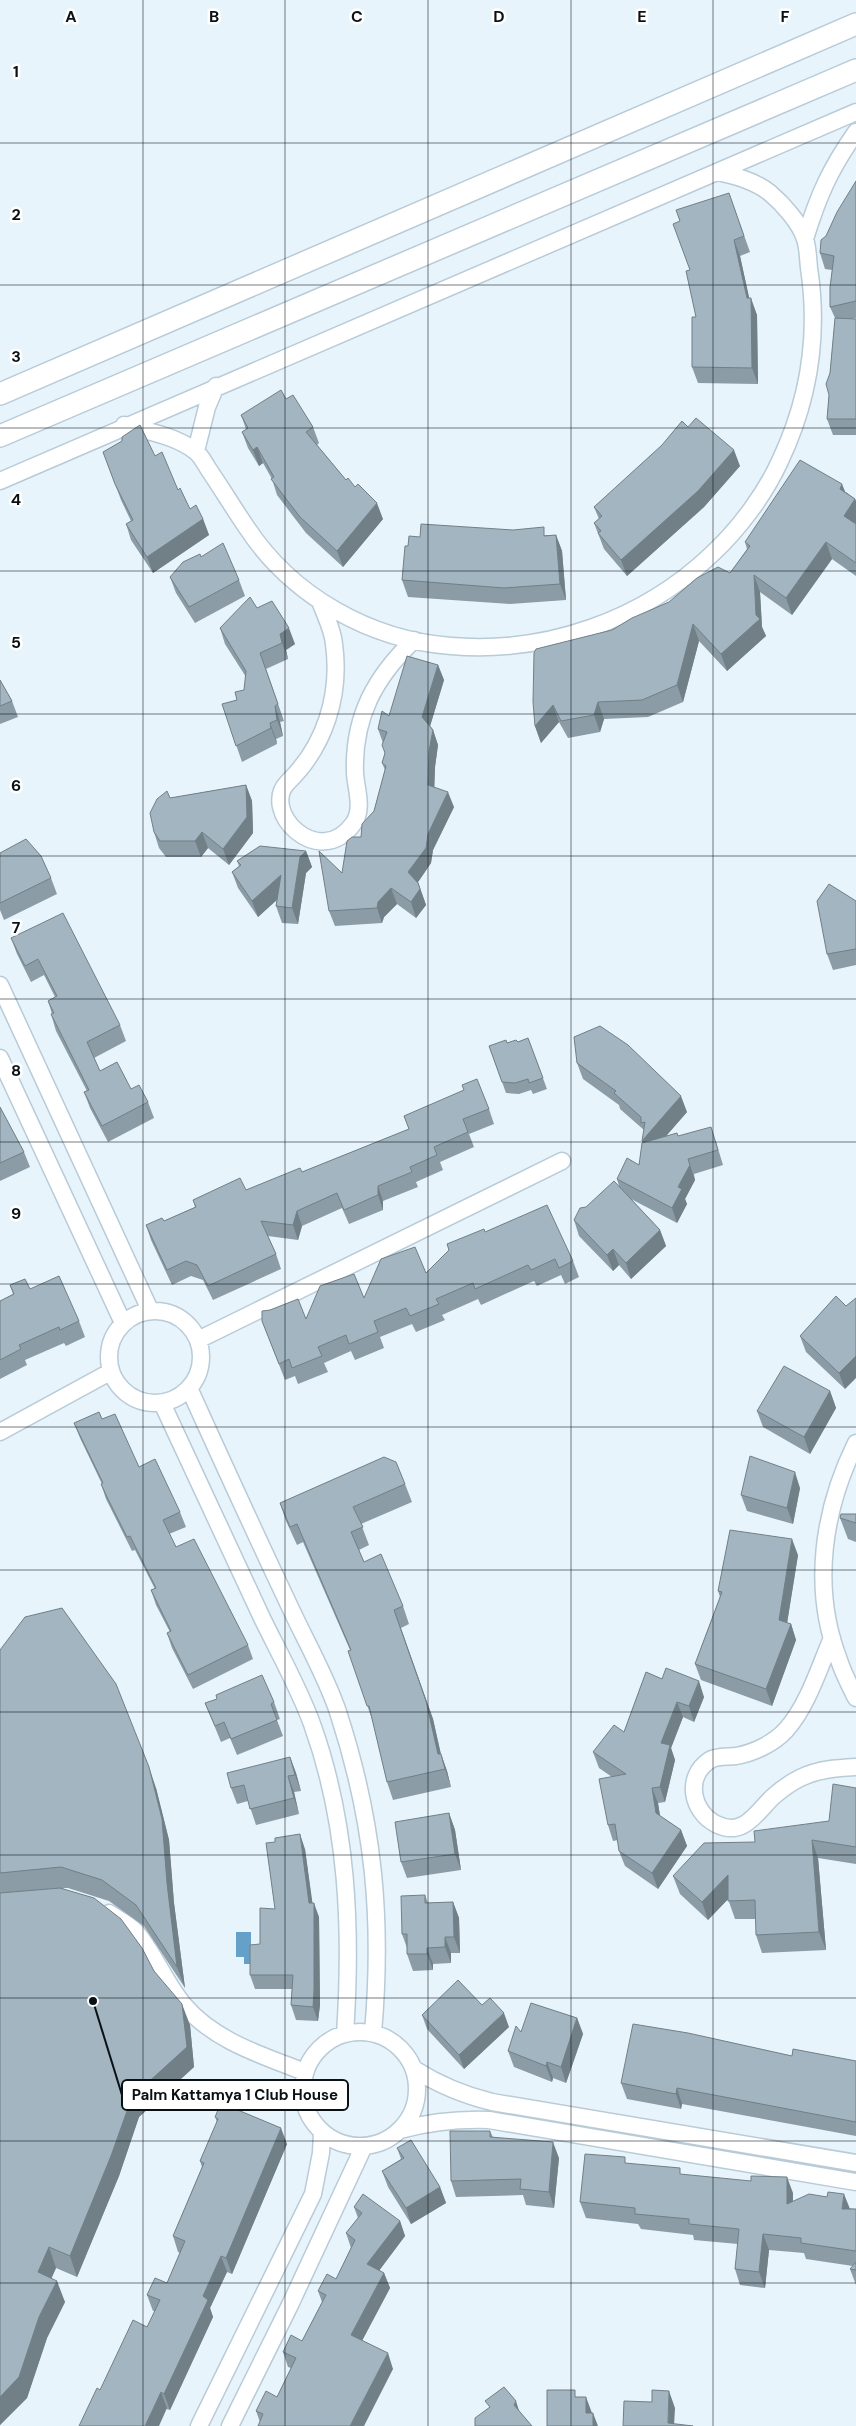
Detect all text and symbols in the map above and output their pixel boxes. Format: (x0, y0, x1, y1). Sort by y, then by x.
text: A (65, 6, 77, 27)
text: B (209, 6, 219, 27)
text: C (351, 6, 363, 27)
text: D (493, 6, 505, 27)
text: E (637, 6, 647, 27)
text: F (781, 6, 790, 27)
text: 1 (13, 61, 19, 82)
text: 2 (11, 204, 21, 225)
text: 3 (11, 346, 21, 367)
text: 4 (11, 489, 21, 510)
text: 5 (11, 632, 21, 653)
text: 6 (11, 775, 21, 796)
text: 7 (12, 917, 21, 938)
text: 8 (11, 1060, 21, 1081)
text: 9 (11, 1203, 21, 1224)
callout: Palm Kattamya 1 Club House (122, 2080, 348, 2110)
text: Palm Kattamya 1 Club House (132, 2085, 338, 2105)

